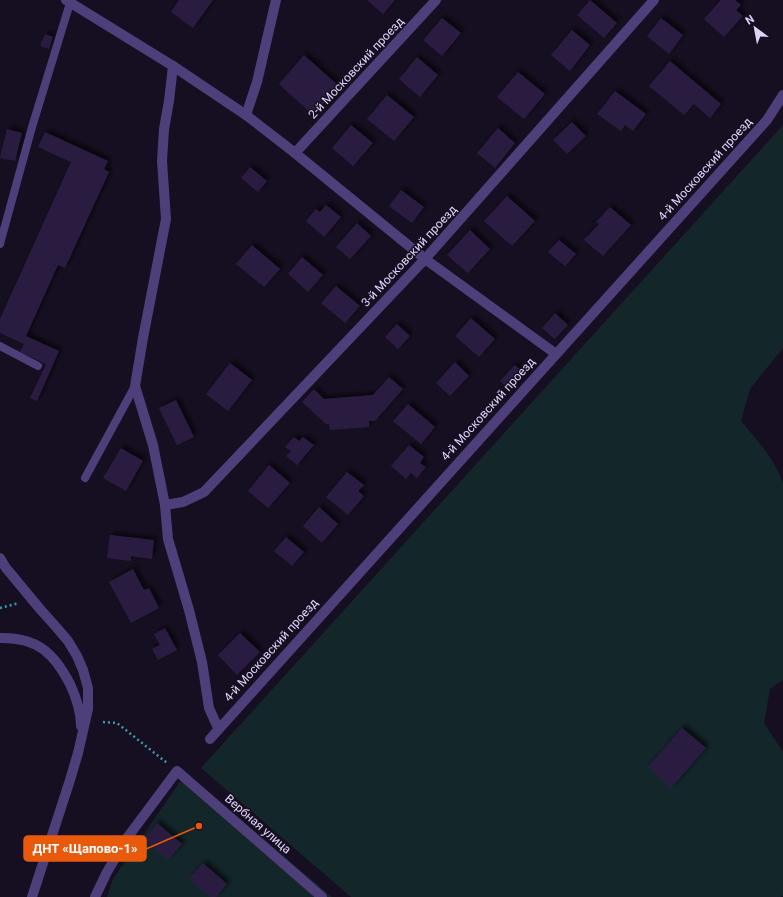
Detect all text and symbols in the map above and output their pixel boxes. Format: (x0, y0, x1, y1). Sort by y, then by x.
north arrow (735, 8, 775, 48)
text: N (743, 12, 757, 28)
street label: 2-й Московский проезд (305, 14, 407, 122)
street label: 4-й Московский проезд (655, 115, 755, 223)
street label: 3-й Московский проезд (358, 202, 460, 310)
street label: 4-й Московский проезд (438, 355, 538, 463)
street label: 4-й Московский проезд (221, 596, 321, 704)
street label: Вербная улица (222, 791, 294, 857)
callout: ДНТ «Щапово-1» (24, 836, 146, 861)
text: ДНТ «Щапово-1» (33, 841, 137, 856)

